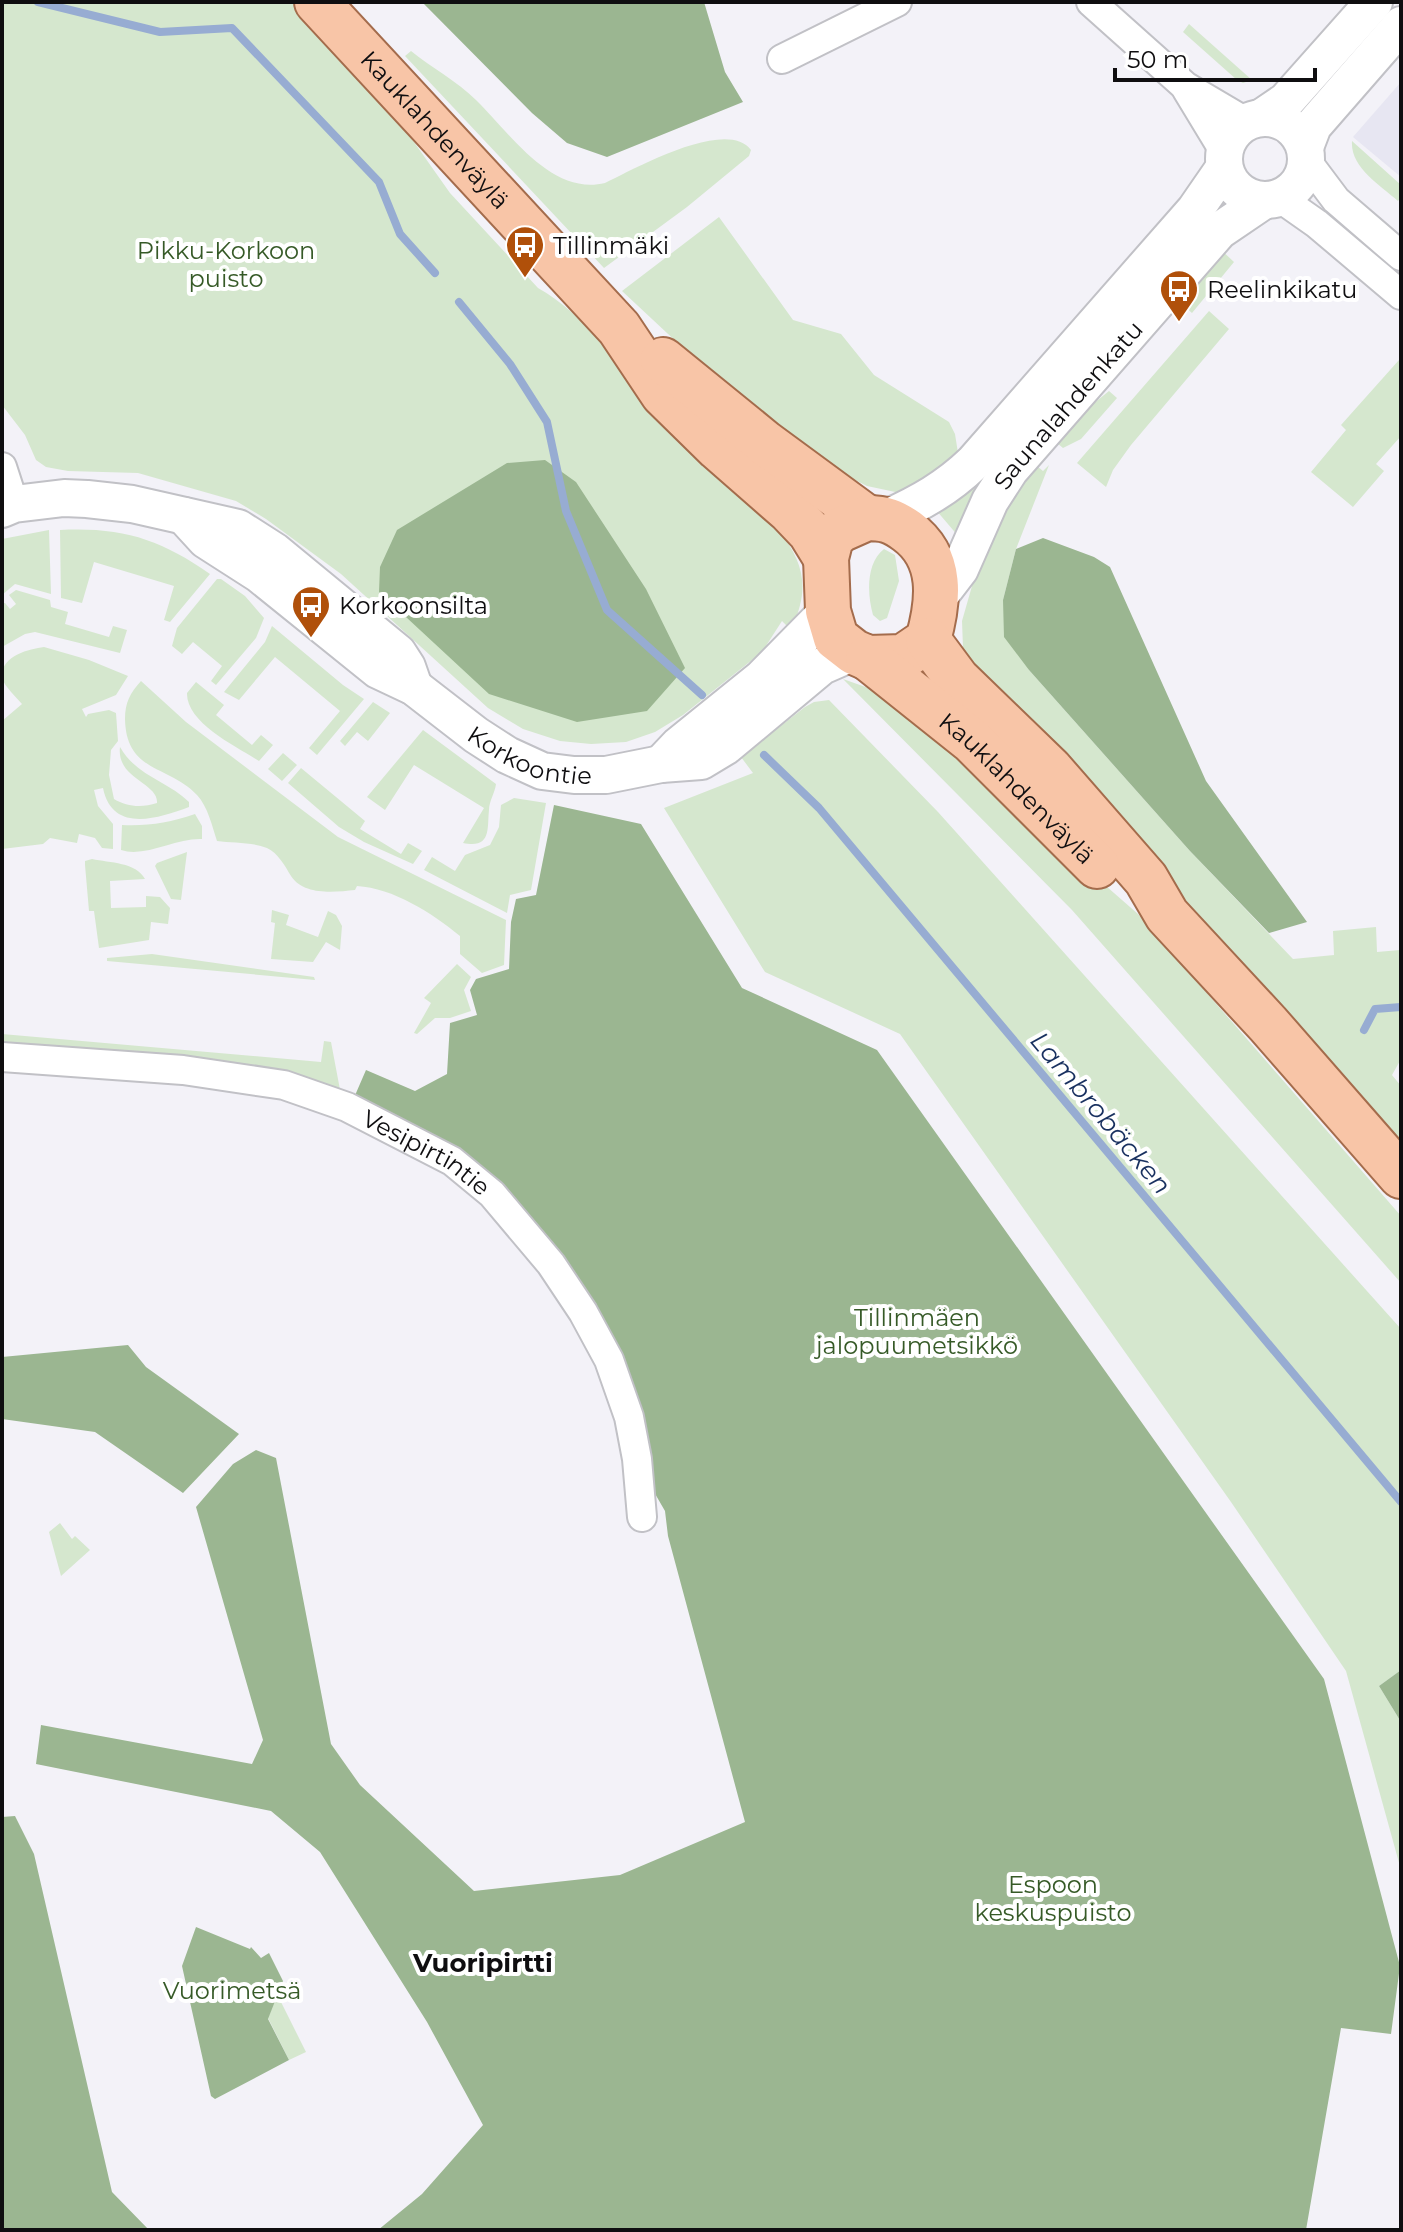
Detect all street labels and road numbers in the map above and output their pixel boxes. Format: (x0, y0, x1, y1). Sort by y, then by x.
street label: Kauklahdenväylä (355, 45, 516, 215)
street label: Saunalahdenkatu (987, 315, 1148, 494)
street label: Kauklahdenväylä (934, 706, 1101, 870)
street label: Korkoontie (463, 719, 592, 790)
street label: Vesipirtintie (358, 1103, 496, 1201)

